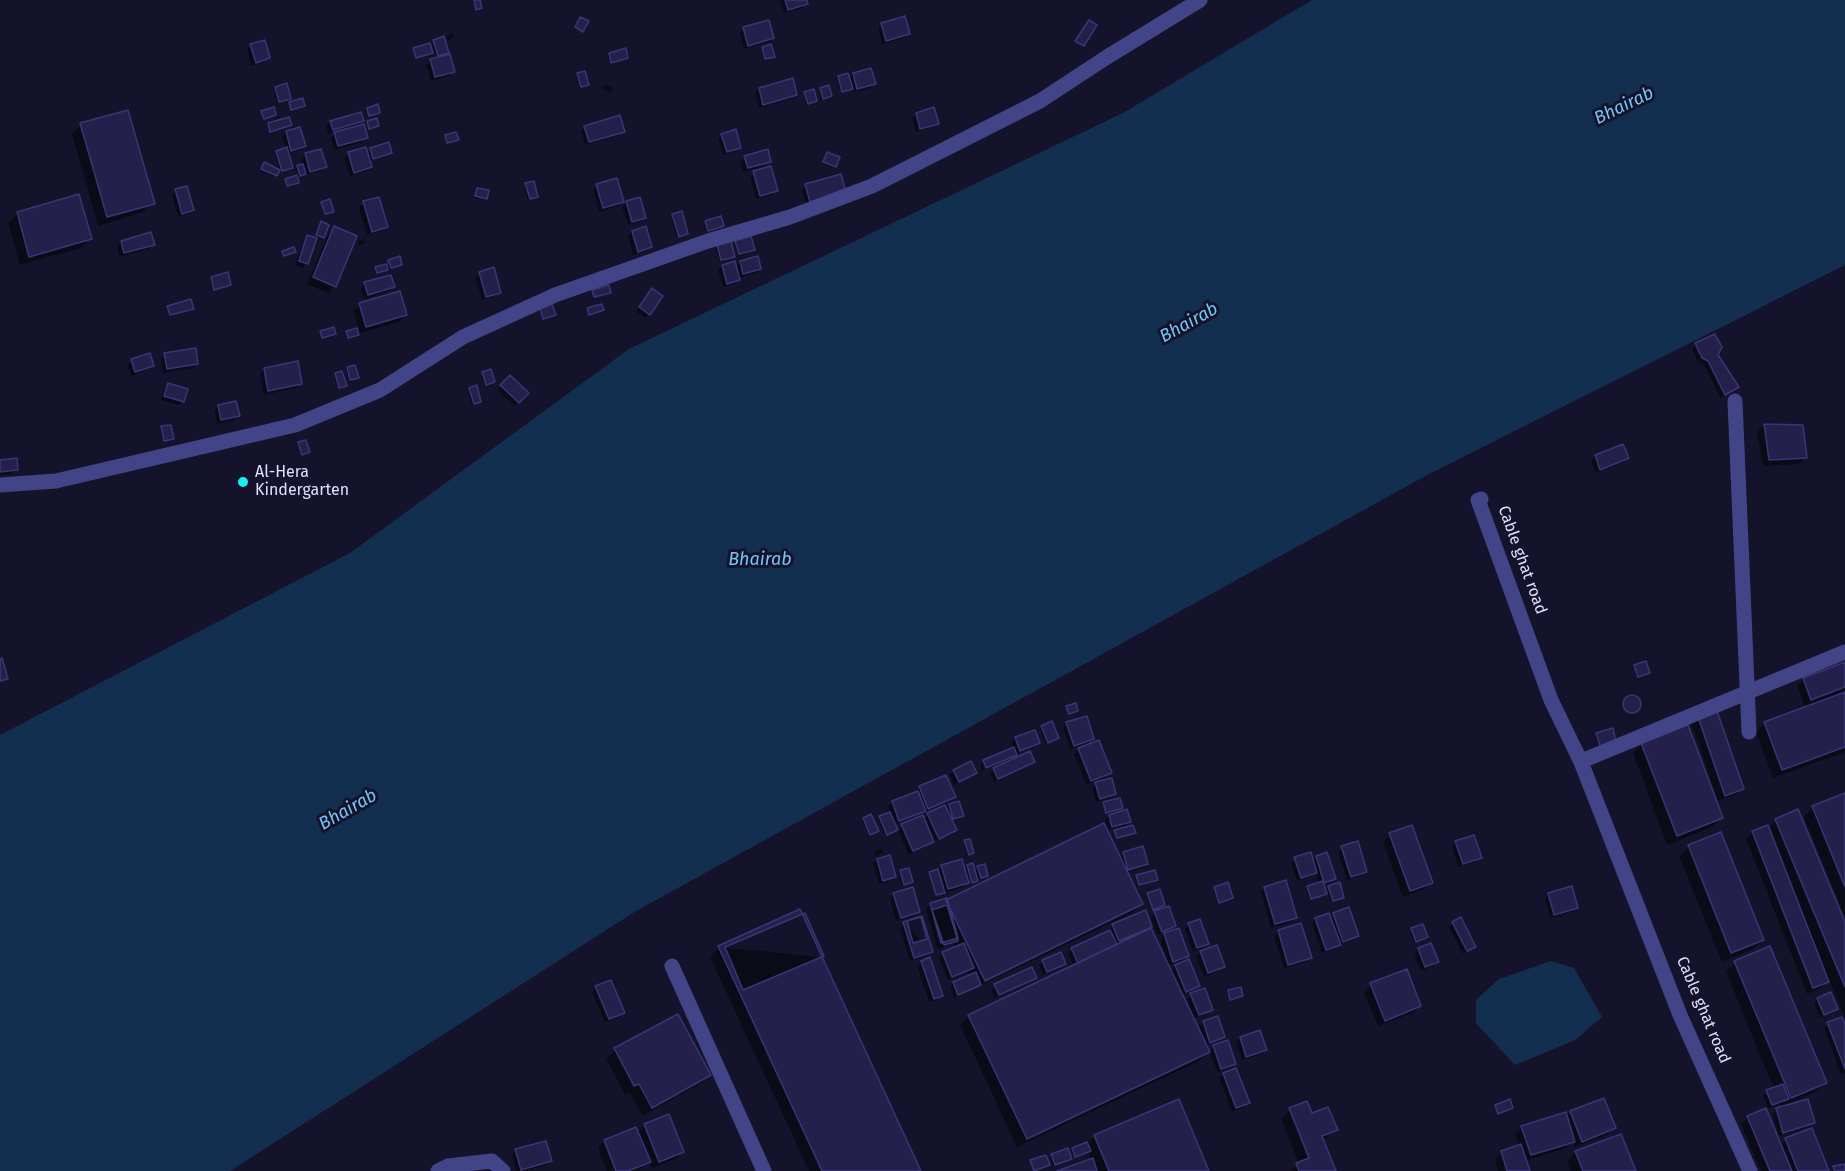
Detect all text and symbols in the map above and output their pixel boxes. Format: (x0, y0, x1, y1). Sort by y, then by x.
water label: Bhairab (1591, 82, 1657, 130)
water label: Bhairab (1156, 298, 1222, 348)
place label: Al-Hera Kindergarten (255, 463, 349, 501)
marker: Al-Hera Kindergarten (236, 475, 250, 489)
street label: Cable ghat road (1493, 503, 1551, 617)
water label: Bhairab (728, 549, 792, 571)
water label: Bhairab (315, 785, 381, 835)
street label: Cable ghat road (1672, 954, 1734, 1066)

